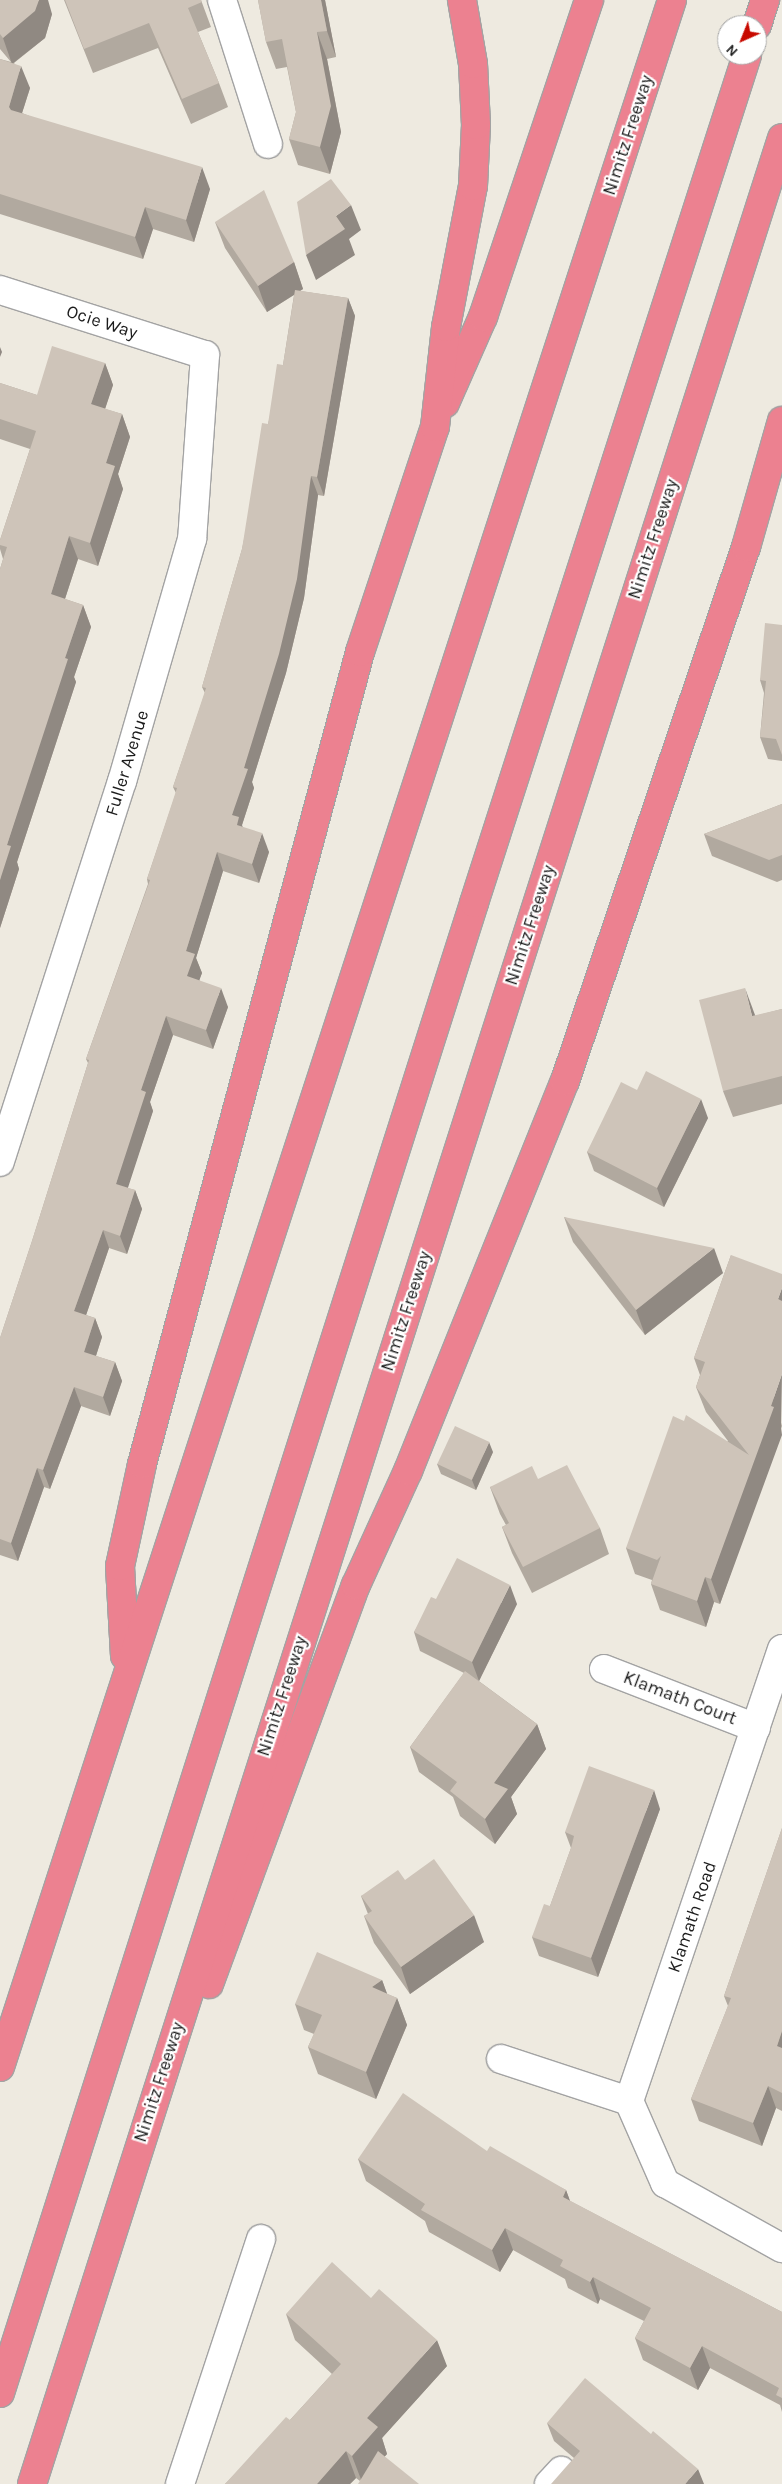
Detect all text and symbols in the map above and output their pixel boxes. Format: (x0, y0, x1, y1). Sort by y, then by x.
north arrow (717, 15, 767, 65)
text: N (722, 41, 741, 60)
street label: Nimitz Freeway (598, 72, 658, 198)
street label: Ocie Way (64, 300, 140, 344)
street label: Nimitz Freeway (623, 476, 683, 602)
street label: Fuller Avenue (101, 708, 153, 818)
street label: Nimitz Freeway (500, 862, 560, 988)
street label: Nimitz Freeway (376, 1248, 436, 1374)
street label: Nimitz Freeway (252, 1633, 312, 1759)
street label: Klamath Court (620, 1666, 740, 1730)
street label: Klamath Road (663, 1859, 721, 1975)
street label: Nimitz Freeway (129, 2019, 189, 2145)

